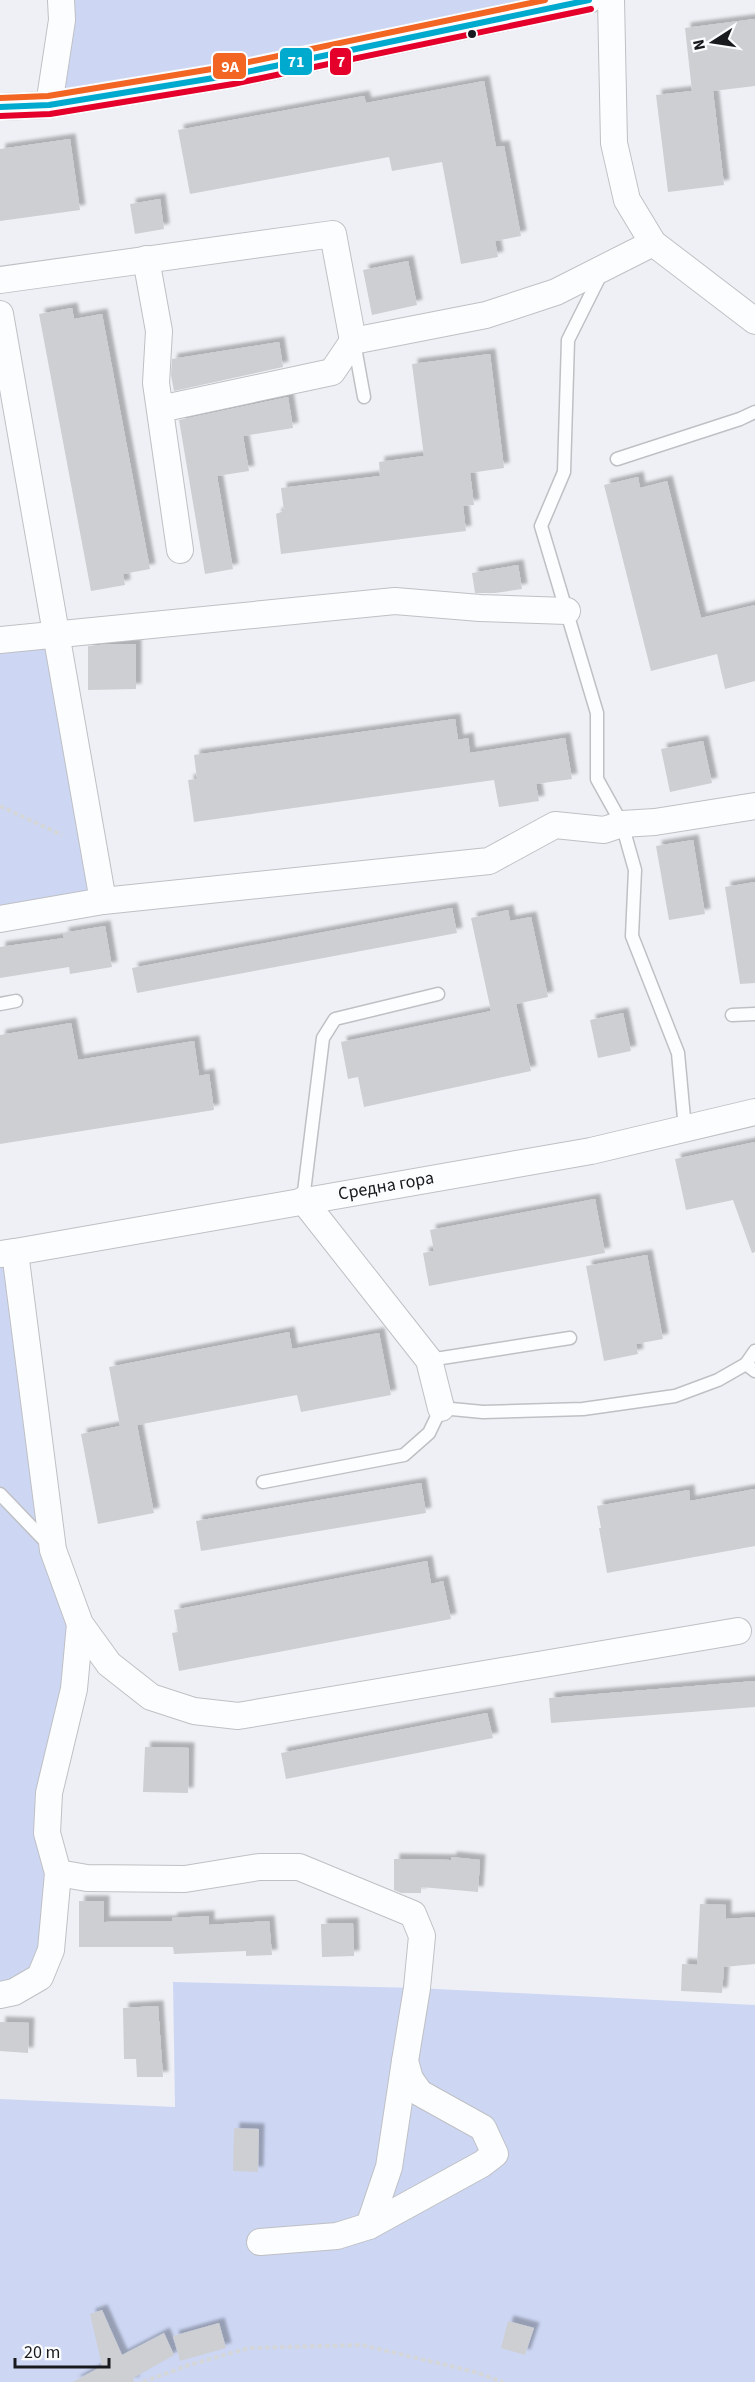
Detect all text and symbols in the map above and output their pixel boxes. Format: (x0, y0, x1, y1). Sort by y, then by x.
north arrow (683, 12, 743, 72)
unlabelled marker (466, 28, 478, 40)
text: N (687, 37, 711, 52)
line badge: 71 (279, 47, 313, 76)
line badge: 7 (329, 47, 352, 76)
text: 71 (288, 51, 304, 73)
text: 7 (337, 51, 345, 73)
line badge: 9А (212, 52, 247, 80)
text: 9А (221, 56, 240, 78)
street label: Средна гора (336, 1165, 436, 1207)
scale bar (15, 2331, 110, 2369)
text: 20 m (24, 2340, 60, 2365)

